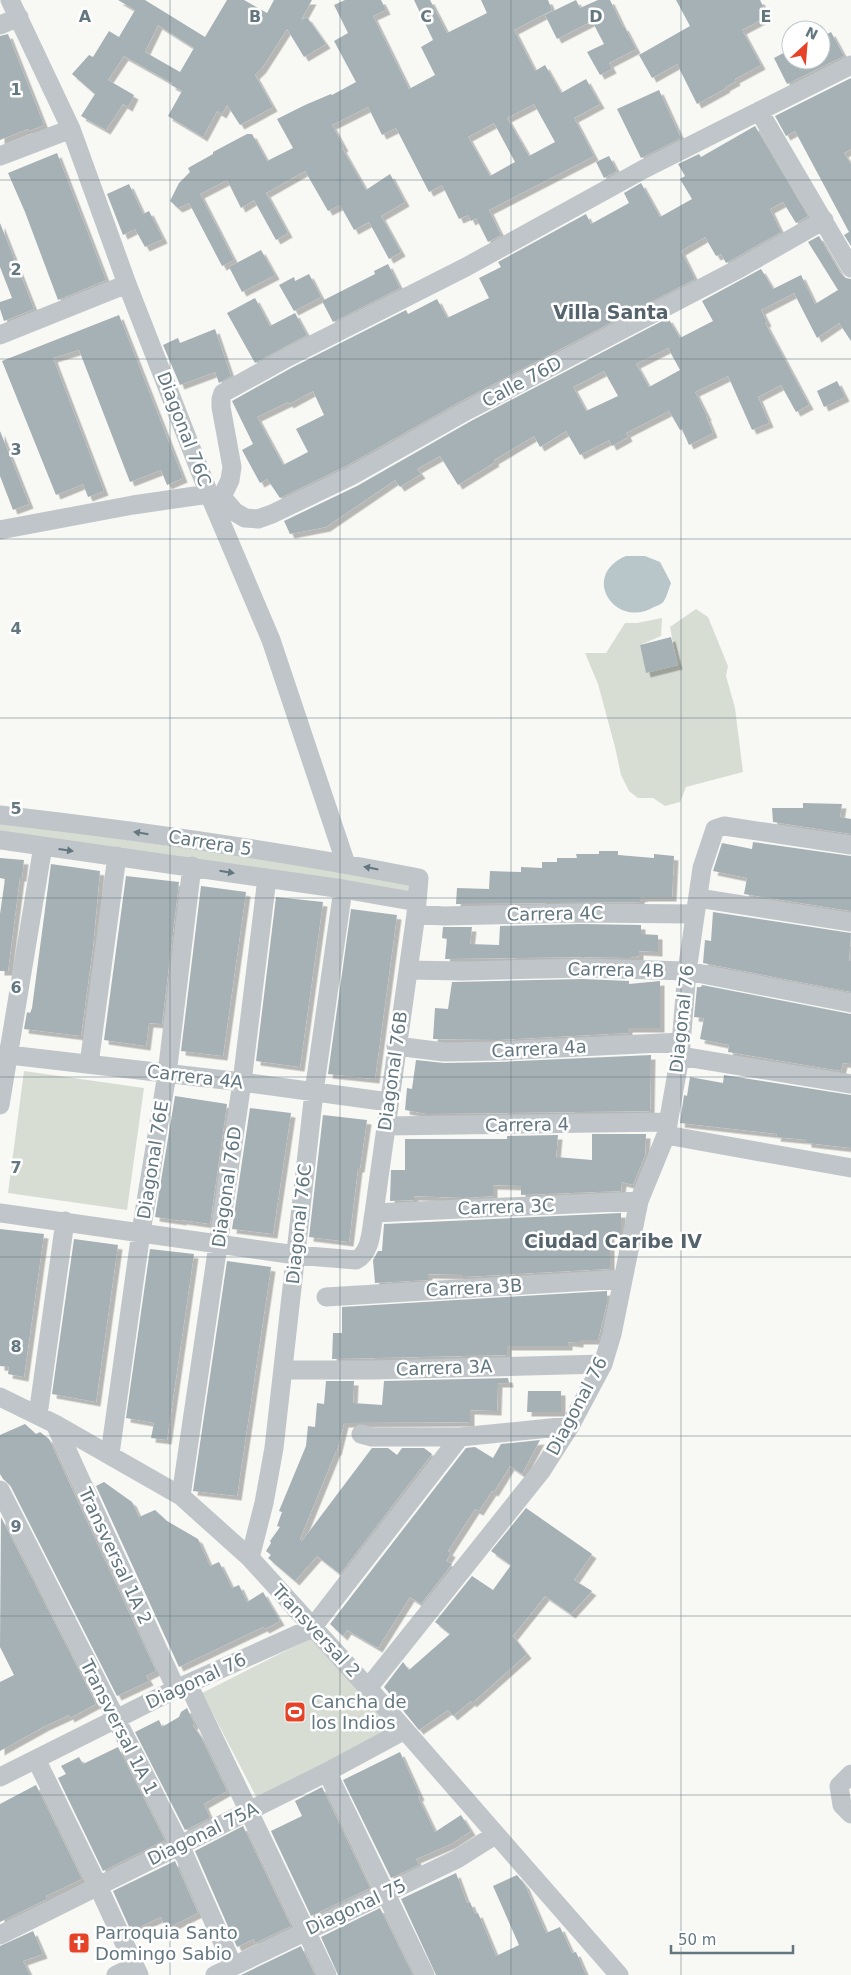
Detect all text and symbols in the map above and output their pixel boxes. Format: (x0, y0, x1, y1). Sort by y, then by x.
text: A (79, 7, 92, 26)
text: B (249, 7, 261, 26)
text: C (420, 7, 432, 26)
text: D (589, 7, 603, 26)
text: E (761, 7, 771, 26)
north arrow (781, 20, 831, 70)
text: N (803, 24, 820, 43)
text: 1 (10, 80, 22, 99)
text: 2 (10, 260, 22, 279)
district label: Villa Santa (553, 301, 669, 323)
street label: Calle 76D (478, 352, 565, 411)
street label: Diagonal 76C (153, 369, 216, 489)
text: 3 (10, 440, 22, 459)
text: 4 (10, 619, 22, 638)
text: 5 (10, 799, 22, 818)
street label: Carrera 5 (167, 826, 253, 859)
one-way arrow (133, 828, 149, 836)
one-way arrow (58, 846, 74, 854)
one-way arrow (363, 864, 379, 872)
one-way arrow (219, 868, 235, 876)
street label: Carrera 4C (506, 902, 604, 925)
street label: Carrera 4B (567, 958, 665, 981)
street label: Diagonal 76 (665, 964, 698, 1074)
text: 6 (10, 978, 22, 997)
street label: Diagonal 76B (374, 1010, 411, 1132)
street label: Carrera 4a (491, 1036, 587, 1061)
street label: Carrera 4A (146, 1060, 245, 1093)
street label: Diagonal 76E (133, 1099, 172, 1221)
street label: Carrera 4 (485, 1113, 569, 1136)
street label: Diagonal 76D (208, 1125, 245, 1249)
text: 7 (10, 1158, 22, 1177)
street label: Diagonal 76C (282, 1163, 315, 1285)
street label: Carrera 3C (457, 1194, 555, 1219)
district label: Ciudad Caribe IV (524, 1230, 702, 1252)
street label: Carrera 3B (425, 1274, 523, 1301)
text: 8 (10, 1337, 22, 1356)
street label: Diagonal 76 (542, 1353, 611, 1459)
street label: Carrera 3A (395, 1355, 493, 1380)
street label: Transversal 1A 2 (74, 1483, 156, 1628)
text: 9 (10, 1517, 22, 1536)
street label: Transversal 2 (267, 1579, 365, 1681)
street label: Diagonal 76 (142, 1648, 249, 1713)
street label: Transversal 1A 1 (76, 1655, 163, 1798)
place label: Cancha de los Indios (311, 1691, 407, 1733)
sports icon: Cancha de los Indios (283, 1700, 307, 1724)
street label: Diagonal 75A (144, 1797, 262, 1869)
street label: Diagonal 75 (302, 1874, 409, 1939)
place label: Parroquia Santo Domingo Sabio (95, 1922, 238, 1964)
scale bar (671, 1922, 794, 1954)
church icon: Parroquia Santo Domingo Sabio (67, 1931, 91, 1955)
text: 50 m (678, 1931, 716, 1949)

